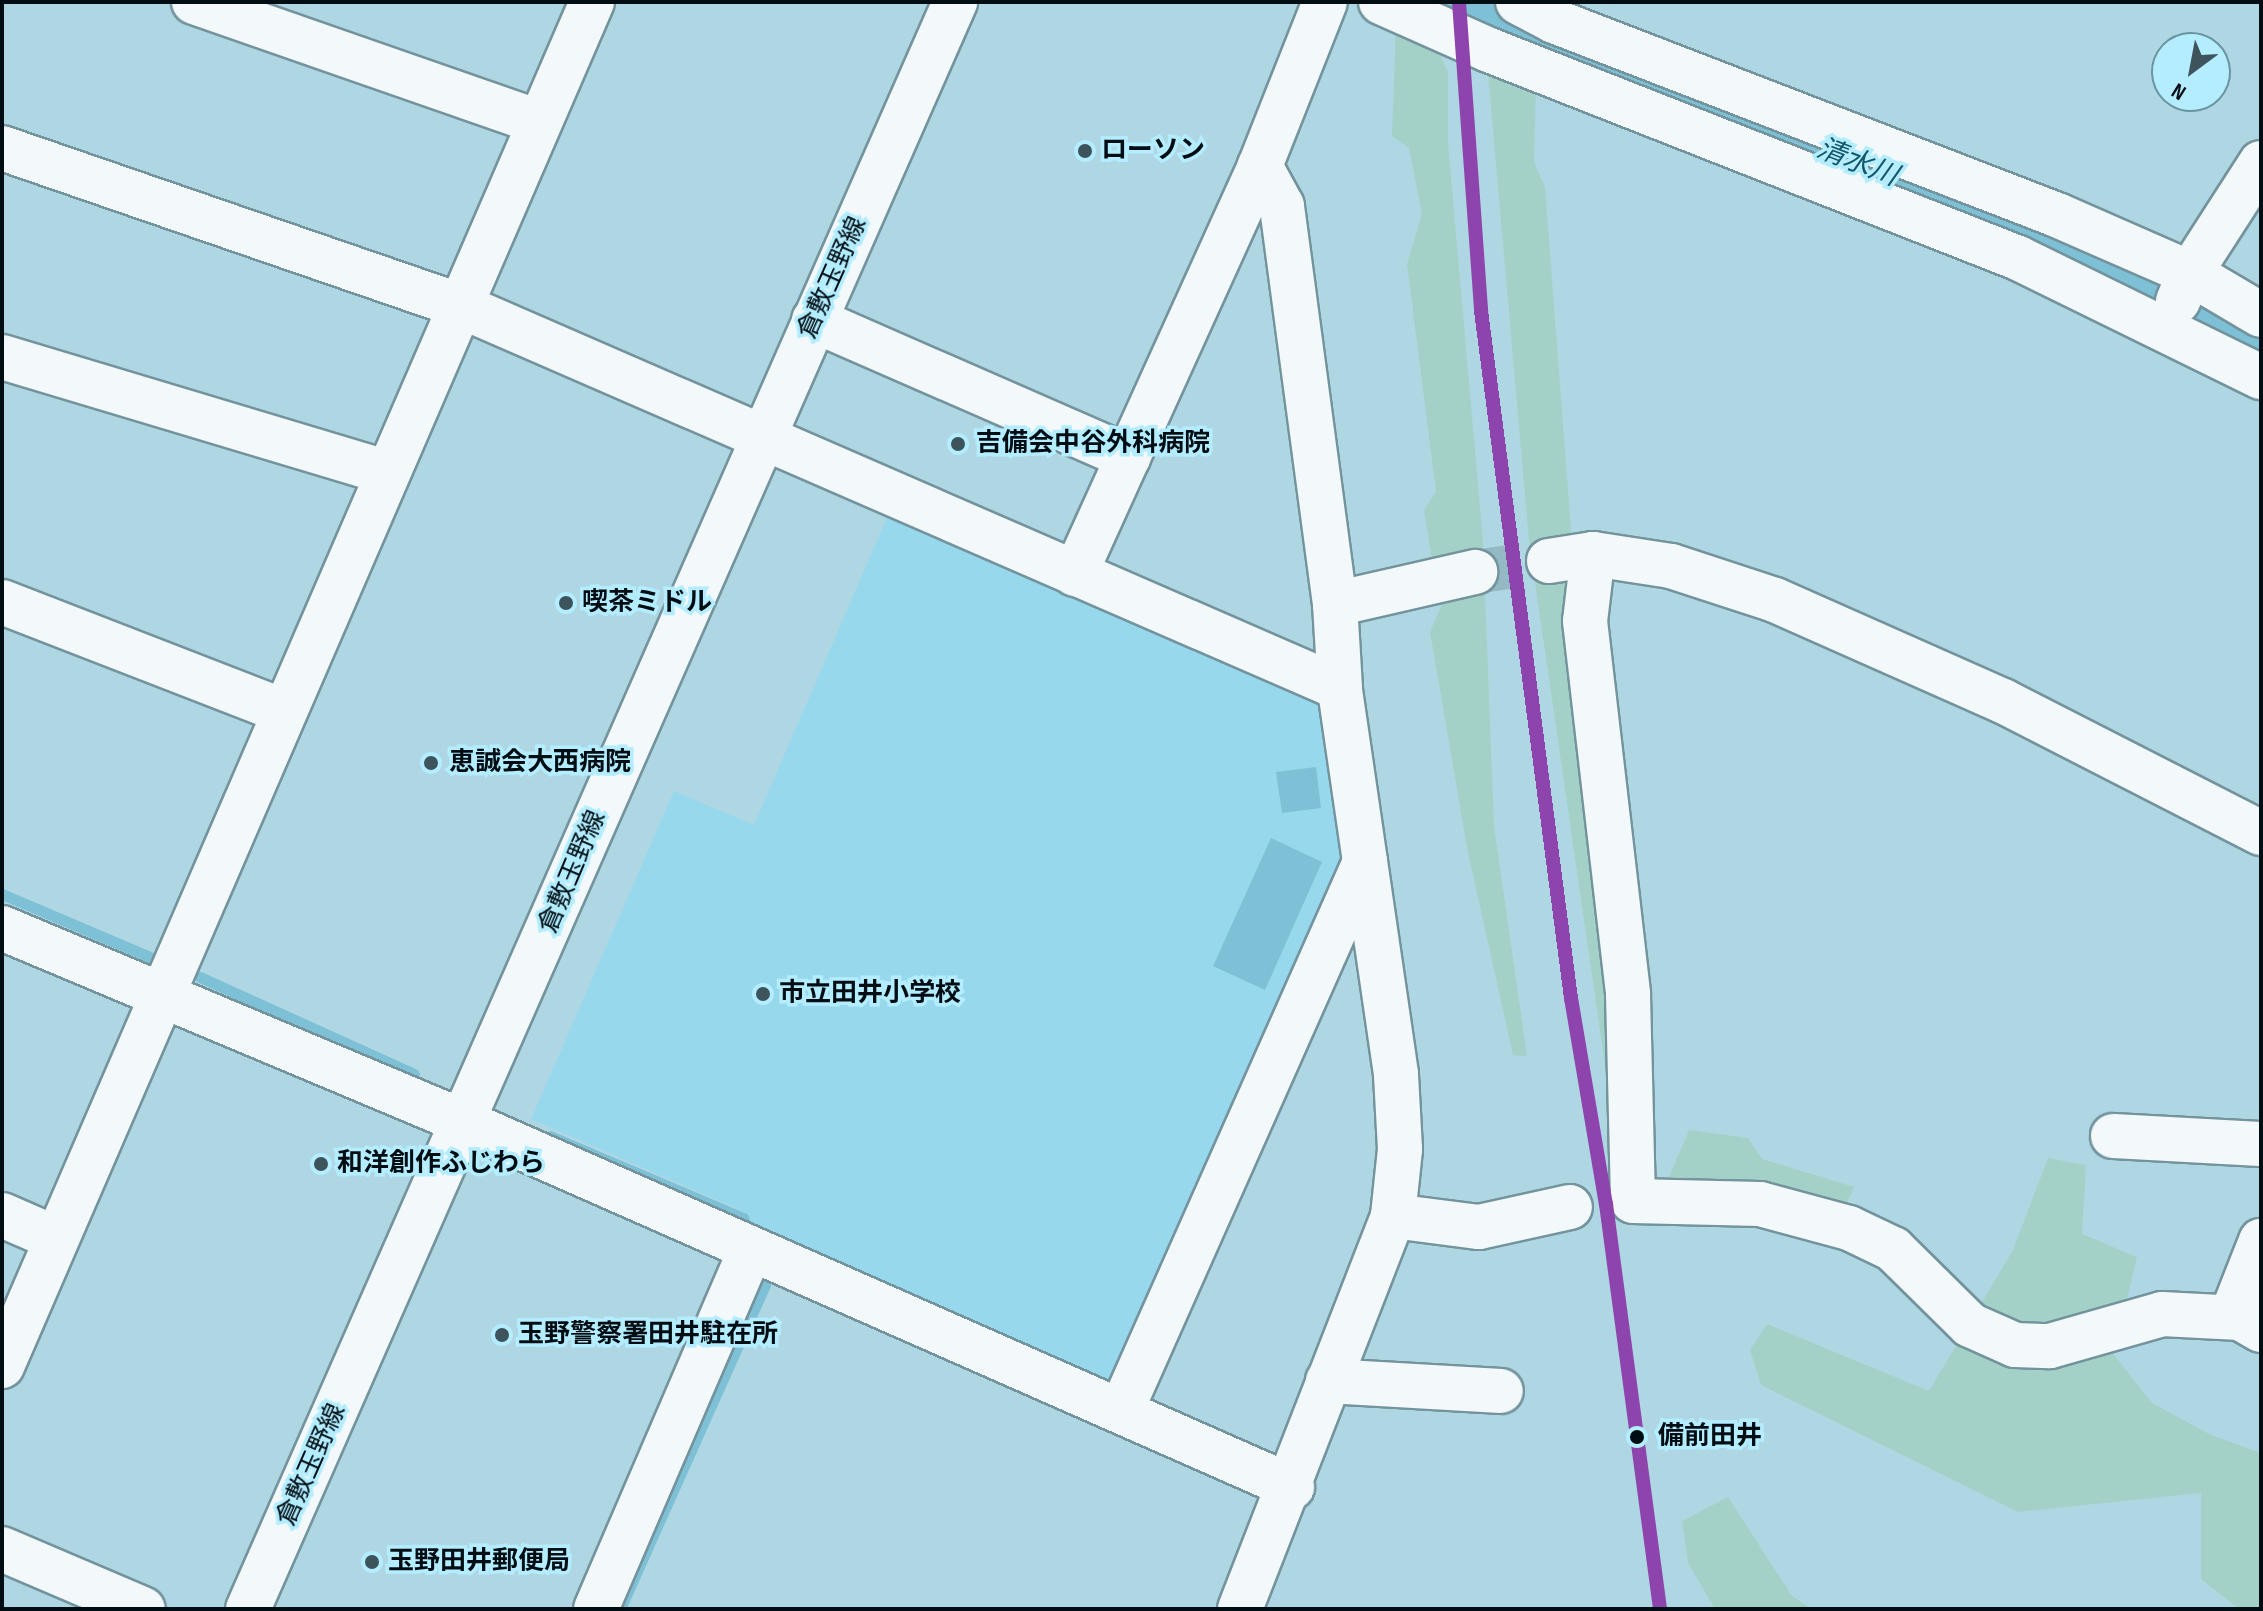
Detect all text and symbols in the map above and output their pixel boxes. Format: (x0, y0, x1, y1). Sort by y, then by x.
north arrow (2151, 32, 2231, 112)
text: N (2167, 77, 2191, 106)
water label: 清水川 (1812, 132, 1902, 194)
place label: ローソン (1101, 135, 1205, 167)
marker: ローソン (1076, 142, 1094, 160)
street label: 倉敷玉野線 (792, 212, 874, 344)
place label: 吉備会中谷外科病院 (976, 428, 1210, 460)
marker: 吉備会中谷外科病院 (947, 433, 969, 455)
place label: 喫茶ミドル (582, 587, 712, 619)
marker: 喫茶ミドル (557, 594, 575, 612)
place label: 恵誠会大西病院 (449, 747, 631, 779)
marker: 恵誠会大西病院 (420, 752, 442, 774)
street label: 倉敷玉野線 (533, 806, 613, 938)
place label: 市立田井小学校 (779, 978, 961, 1010)
marker: 市立田井小学校 (754, 985, 772, 1003)
place label: 和洋創作ふじわら (337, 1148, 545, 1180)
marker: 和洋創作ふじわら (312, 1155, 330, 1173)
place label: 玉野警察署田井駐在所 (518, 1319, 778, 1351)
marker: 玉野警察署田井駐在所 (493, 1326, 511, 1344)
street label: 倉敷玉野線 (271, 1399, 353, 1531)
place label: 備前田井 (1658, 1421, 1762, 1453)
marker: 備前田井 (1623, 1423, 1651, 1451)
place label: 玉野田井郵便局 (388, 1546, 570, 1578)
marker: 玉野田井郵便局 (363, 1553, 381, 1571)

